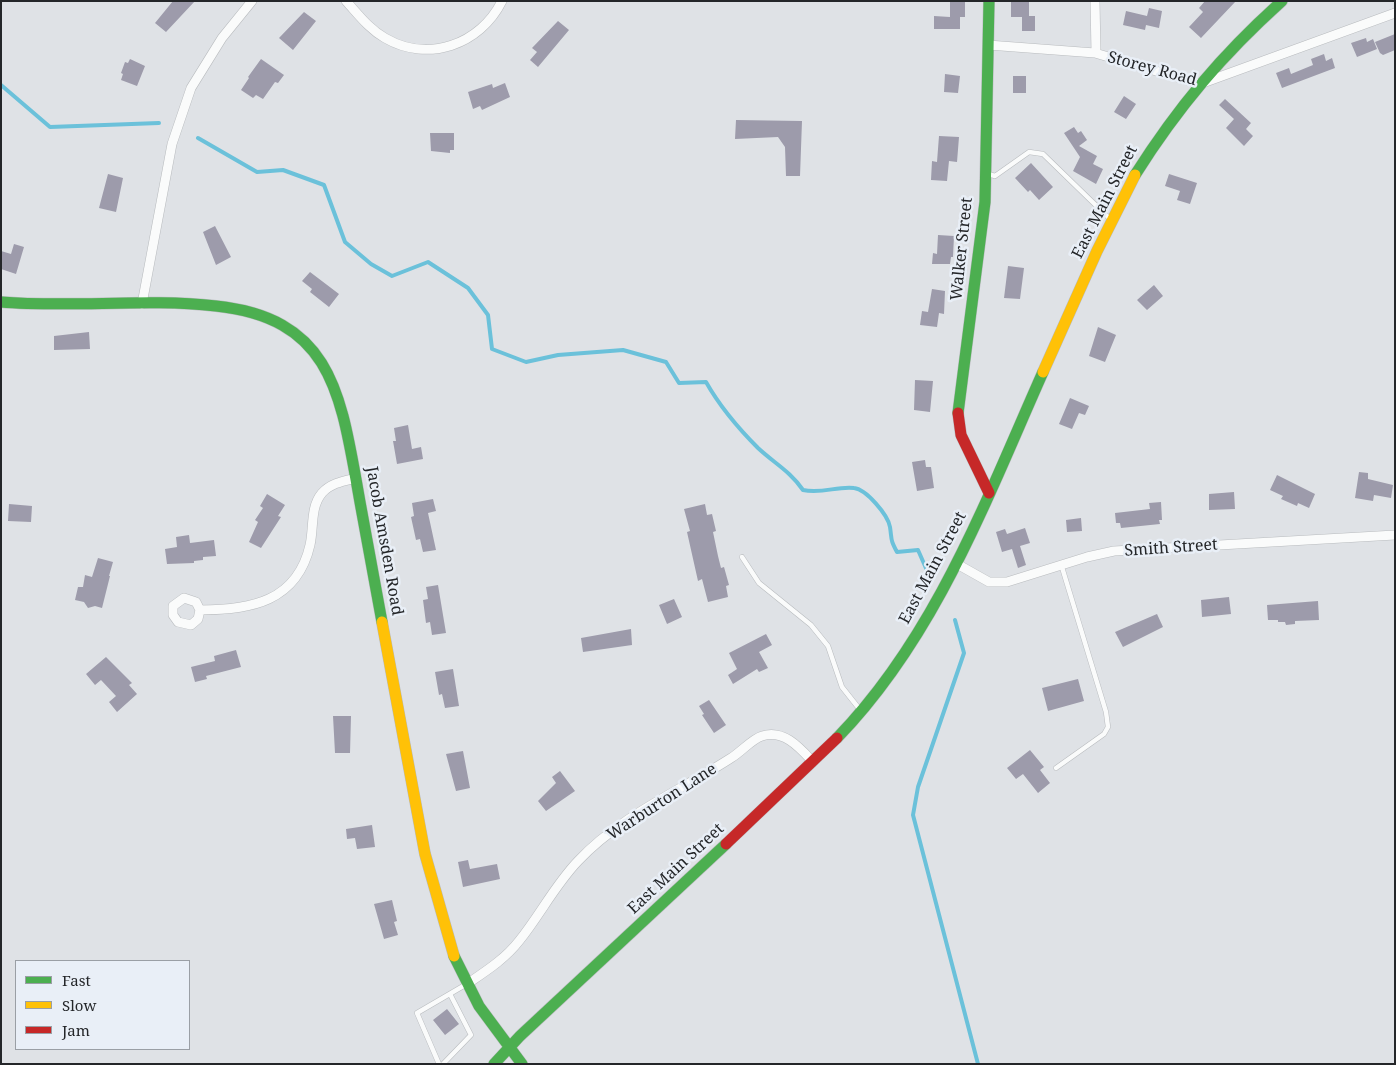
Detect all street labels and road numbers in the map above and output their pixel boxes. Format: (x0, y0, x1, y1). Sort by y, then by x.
street label: Storey Road (1105, 48, 1199, 90)
street label: East Main Street (1068, 142, 1142, 262)
street label: Walker Street (947, 197, 977, 301)
street label: Jacob Amsden Road (361, 465, 407, 617)
street label: East Main Street (895, 509, 971, 627)
street label: Smith Street (1124, 535, 1218, 561)
street label: Warburton Lane (604, 759, 720, 845)
street label: East Main Street (624, 820, 728, 918)

